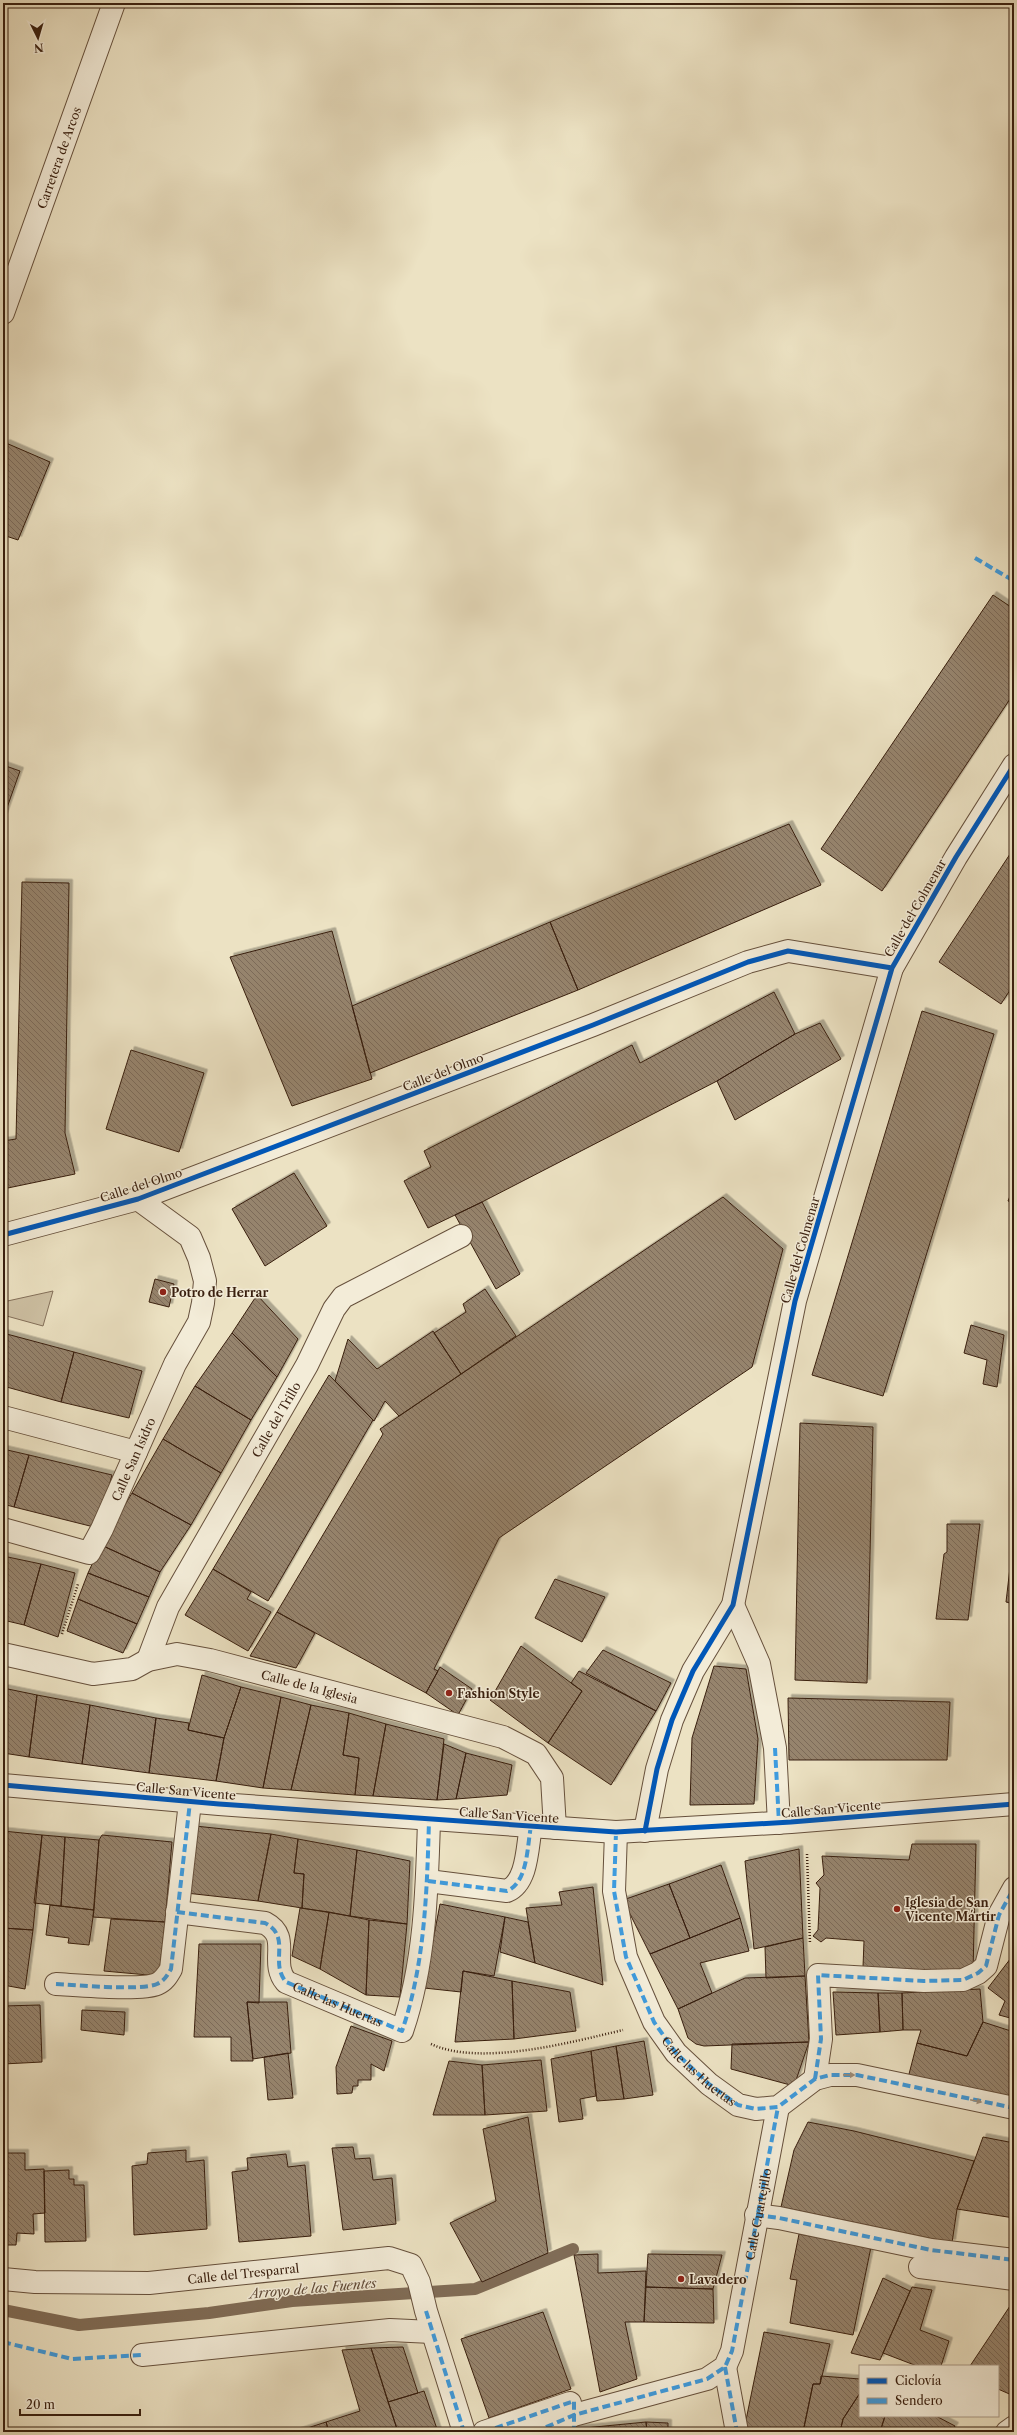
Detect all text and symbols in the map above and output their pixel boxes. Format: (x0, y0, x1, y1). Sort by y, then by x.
north arrow (18, 18, 58, 58)
text: N (33, 41, 44, 55)
street label: Carretera de Arcos (33, 105, 84, 211)
street label: Calle del Colmenar (881, 856, 949, 960)
street label: Calle del Olmo (400, 1050, 486, 1094)
street label: Calle del Olmo (98, 1165, 184, 1205)
street label: Calle del Colmenar (778, 1195, 822, 1305)
place label: Potro de Herrar (171, 1285, 268, 1300)
marker: Potro de Herrar (158, 1287, 168, 1297)
street label: Calle del Trillo (248, 1379, 303, 1460)
street label: Calle San Isidro (108, 1415, 158, 1503)
street label: Calle de la Iglesia (260, 1666, 360, 1706)
place label: Fashion Style (457, 1686, 540, 1701)
marker: Fashion Style (444, 1688, 454, 1698)
street label: Calle San Vicente (135, 1779, 237, 1803)
street label: Calle San Vicente (780, 1797, 882, 1821)
street label: Calle San Vicente (459, 1804, 560, 1826)
place label: Iglesia de San Vicente Mártir (904, 1895, 996, 1924)
marker: Iglesia de San Vicente Mártir (892, 1904, 902, 1914)
street label: Calle las Huertas (290, 1978, 385, 2029)
street label: Calle las Huertas (659, 2033, 739, 2109)
one-way arrow (843, 2072, 856, 2078)
one-way arrow (970, 2099, 982, 2105)
street label: Calle Cuartejillo (742, 2167, 774, 2261)
street label: Calle del Tresparral (187, 2260, 300, 2286)
place label: Lavadero (689, 2272, 747, 2287)
water label: Arroyo de las Fuentes (247, 2274, 377, 2302)
marker: Lavadero (676, 2274, 686, 2284)
legend (859, 2365, 999, 2417)
text: Ciclovía (895, 2373, 942, 2388)
scale bar (20, 2391, 140, 2417)
text: Sendero (895, 2393, 943, 2408)
text: 20 m (26, 2397, 55, 2412)

